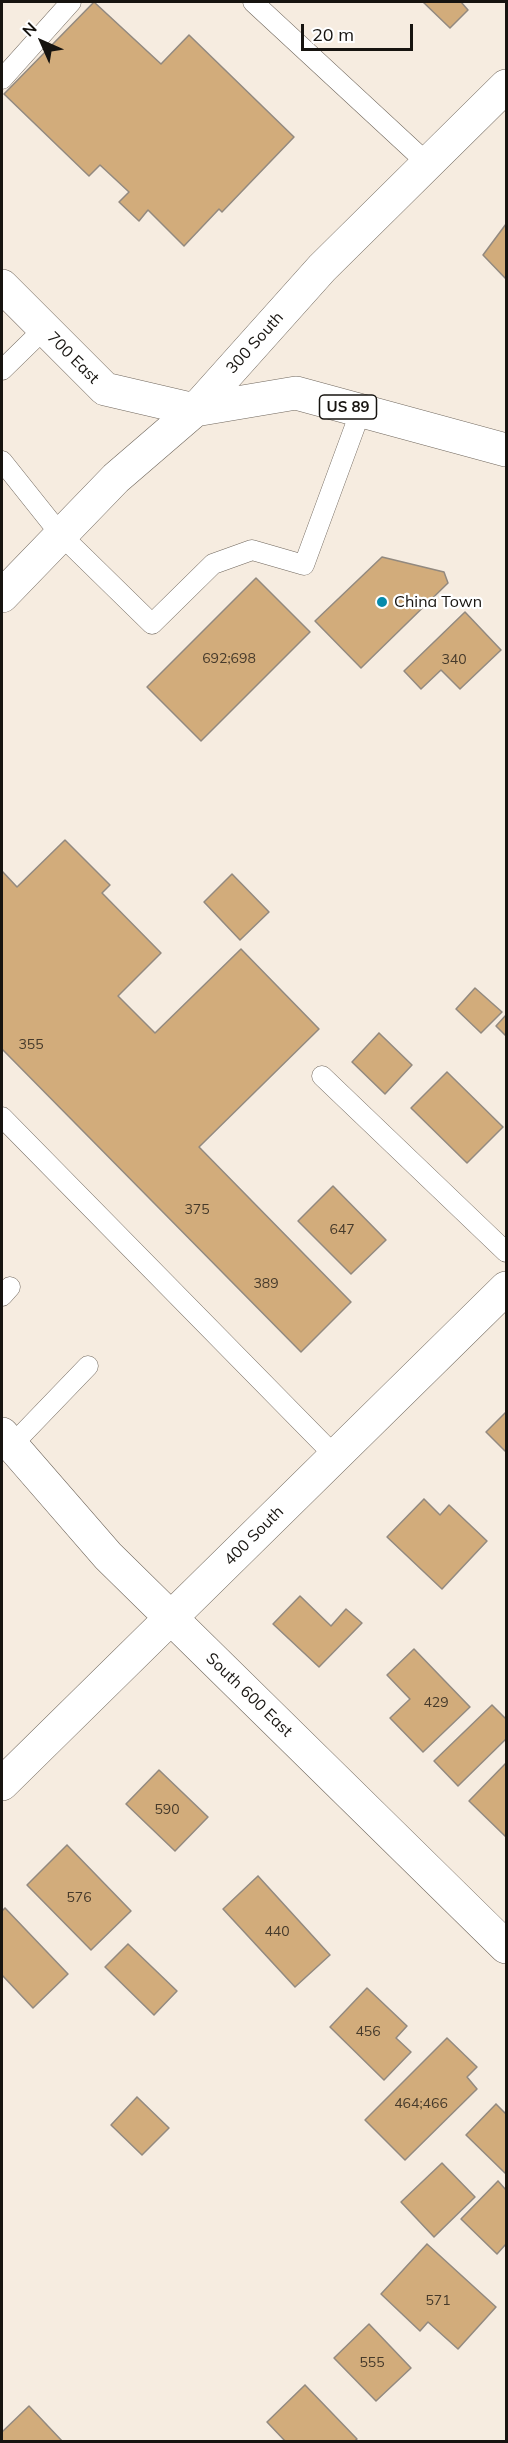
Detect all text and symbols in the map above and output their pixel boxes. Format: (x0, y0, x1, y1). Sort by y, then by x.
north arrow (12, 12, 72, 72)
scale bar (304, 12, 416, 50)
text: N (18, 18, 41, 41)
text: 20 m (312, 23, 354, 46)
street label: 300 South (222, 308, 288, 378)
street label: 700 East (43, 328, 103, 388)
road number: US 89 (320, 395, 376, 419)
place label: China Town (394, 592, 482, 612)
marker: China Town (375, 595, 389, 609)
house number: 692;698 (202, 651, 256, 667)
house number: 340 (441, 652, 467, 668)
house number: 355 (18, 1037, 44, 1053)
house number: 375 (184, 1202, 210, 1218)
house number: 647 (329, 1222, 355, 1238)
house number: 389 (253, 1276, 279, 1292)
street label: 400 South (220, 1502, 288, 1570)
street label: South 600 East (202, 1649, 296, 1741)
house number: 429 (423, 1695, 449, 1711)
house number: 590 (154, 1802, 180, 1818)
house number: 576 (66, 1890, 92, 1906)
house number: 440 (264, 1924, 290, 1940)
house number: 456 (355, 2024, 381, 2040)
house number: 464;466 (394, 2096, 448, 2112)
house number: 571 (425, 2293, 451, 2309)
house number: 555 (359, 2355, 385, 2371)

